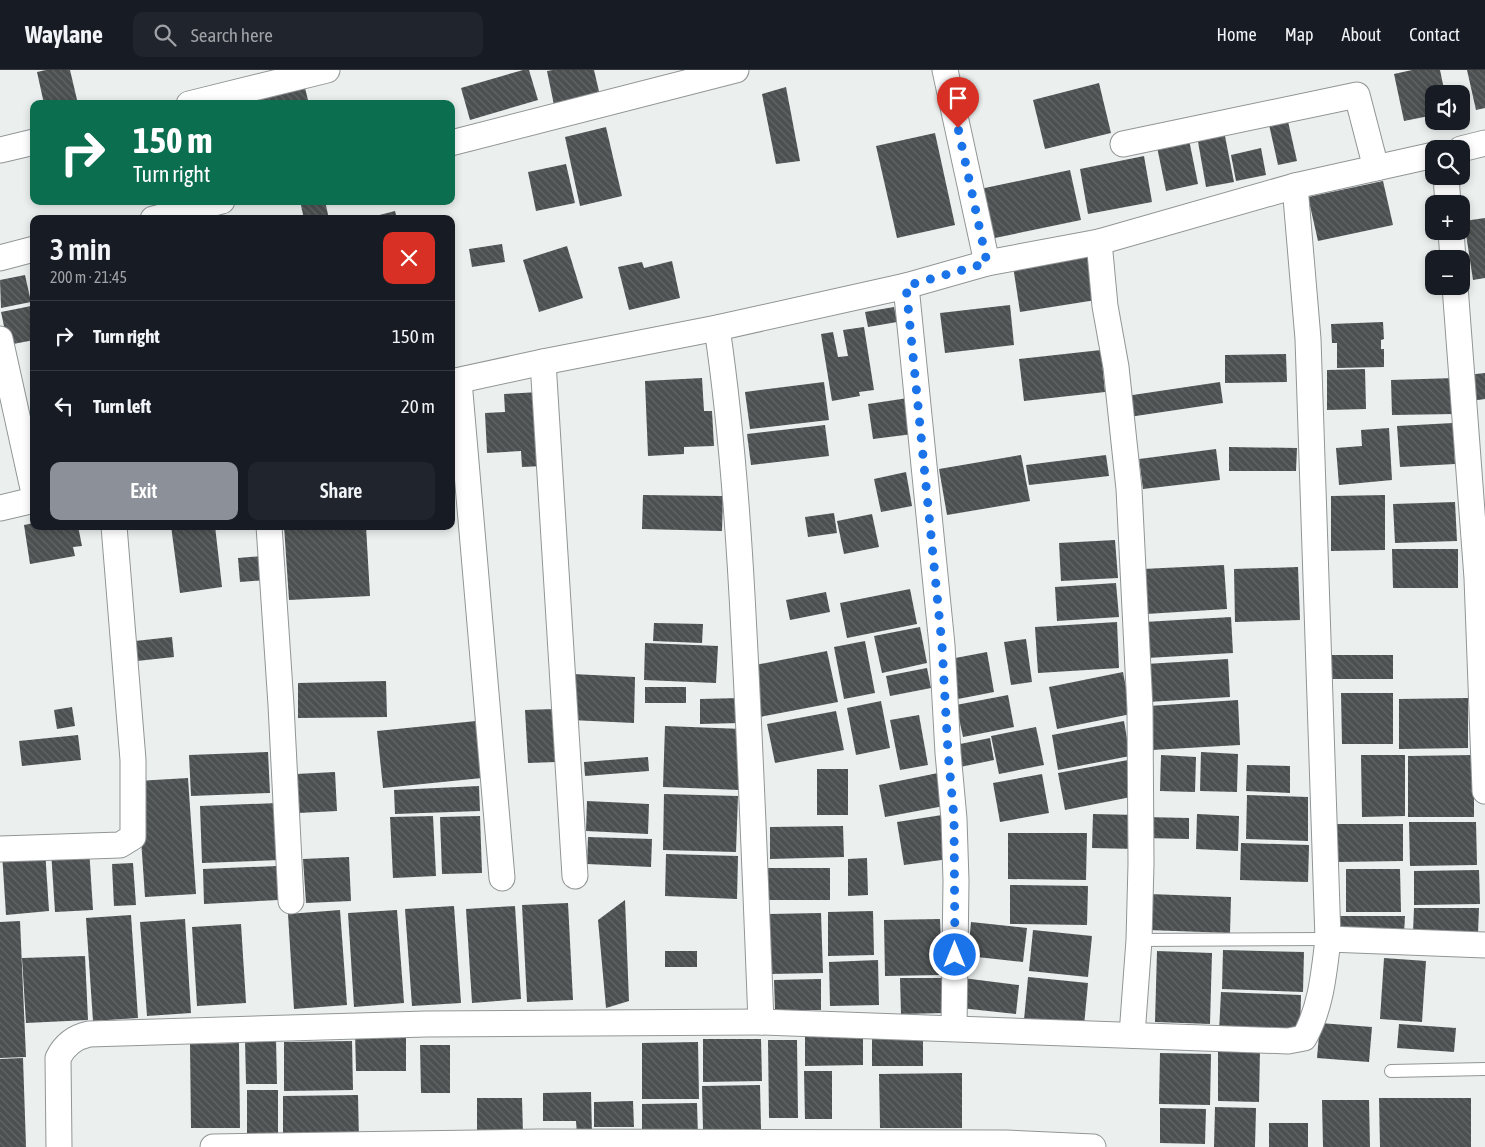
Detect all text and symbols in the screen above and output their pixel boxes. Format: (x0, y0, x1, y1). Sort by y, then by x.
search box (133, 12, 483, 57)
text: Waylane (25, 21, 103, 48)
icon: search (151, 21, 179, 49)
text: Search here (191, 24, 273, 46)
text: Home (1217, 24, 1257, 45)
text: Map (1285, 24, 1314, 45)
text: About (1342, 24, 1381, 45)
text: Contact (1409, 24, 1460, 45)
pin (937, 77, 979, 128)
icon: arrive (944, 84, 972, 112)
map controls (1425, 85, 1470, 295)
button: sound (1425, 85, 1470, 130)
icon: right (50, 120, 115, 185)
text: 150 m (133, 120, 212, 160)
button: search (1425, 140, 1470, 185)
text: Turn right (133, 161, 210, 187)
button: + (1425, 195, 1470, 240)
text: 3 min (50, 232, 111, 266)
button: close (383, 232, 435, 284)
button: − (1425, 250, 1470, 295)
text: 200 m · 21:45 (50, 268, 127, 286)
icon: right (50, 322, 78, 350)
text: Turn right (93, 325, 160, 347)
text: 150 m (392, 325, 435, 347)
icon: left (50, 392, 78, 420)
text: Turn left (93, 395, 151, 417)
text: 20 m (401, 395, 435, 417)
button: Exit (50, 462, 238, 520)
button: Share (248, 462, 435, 520)
position arrow (928, 928, 980, 980)

